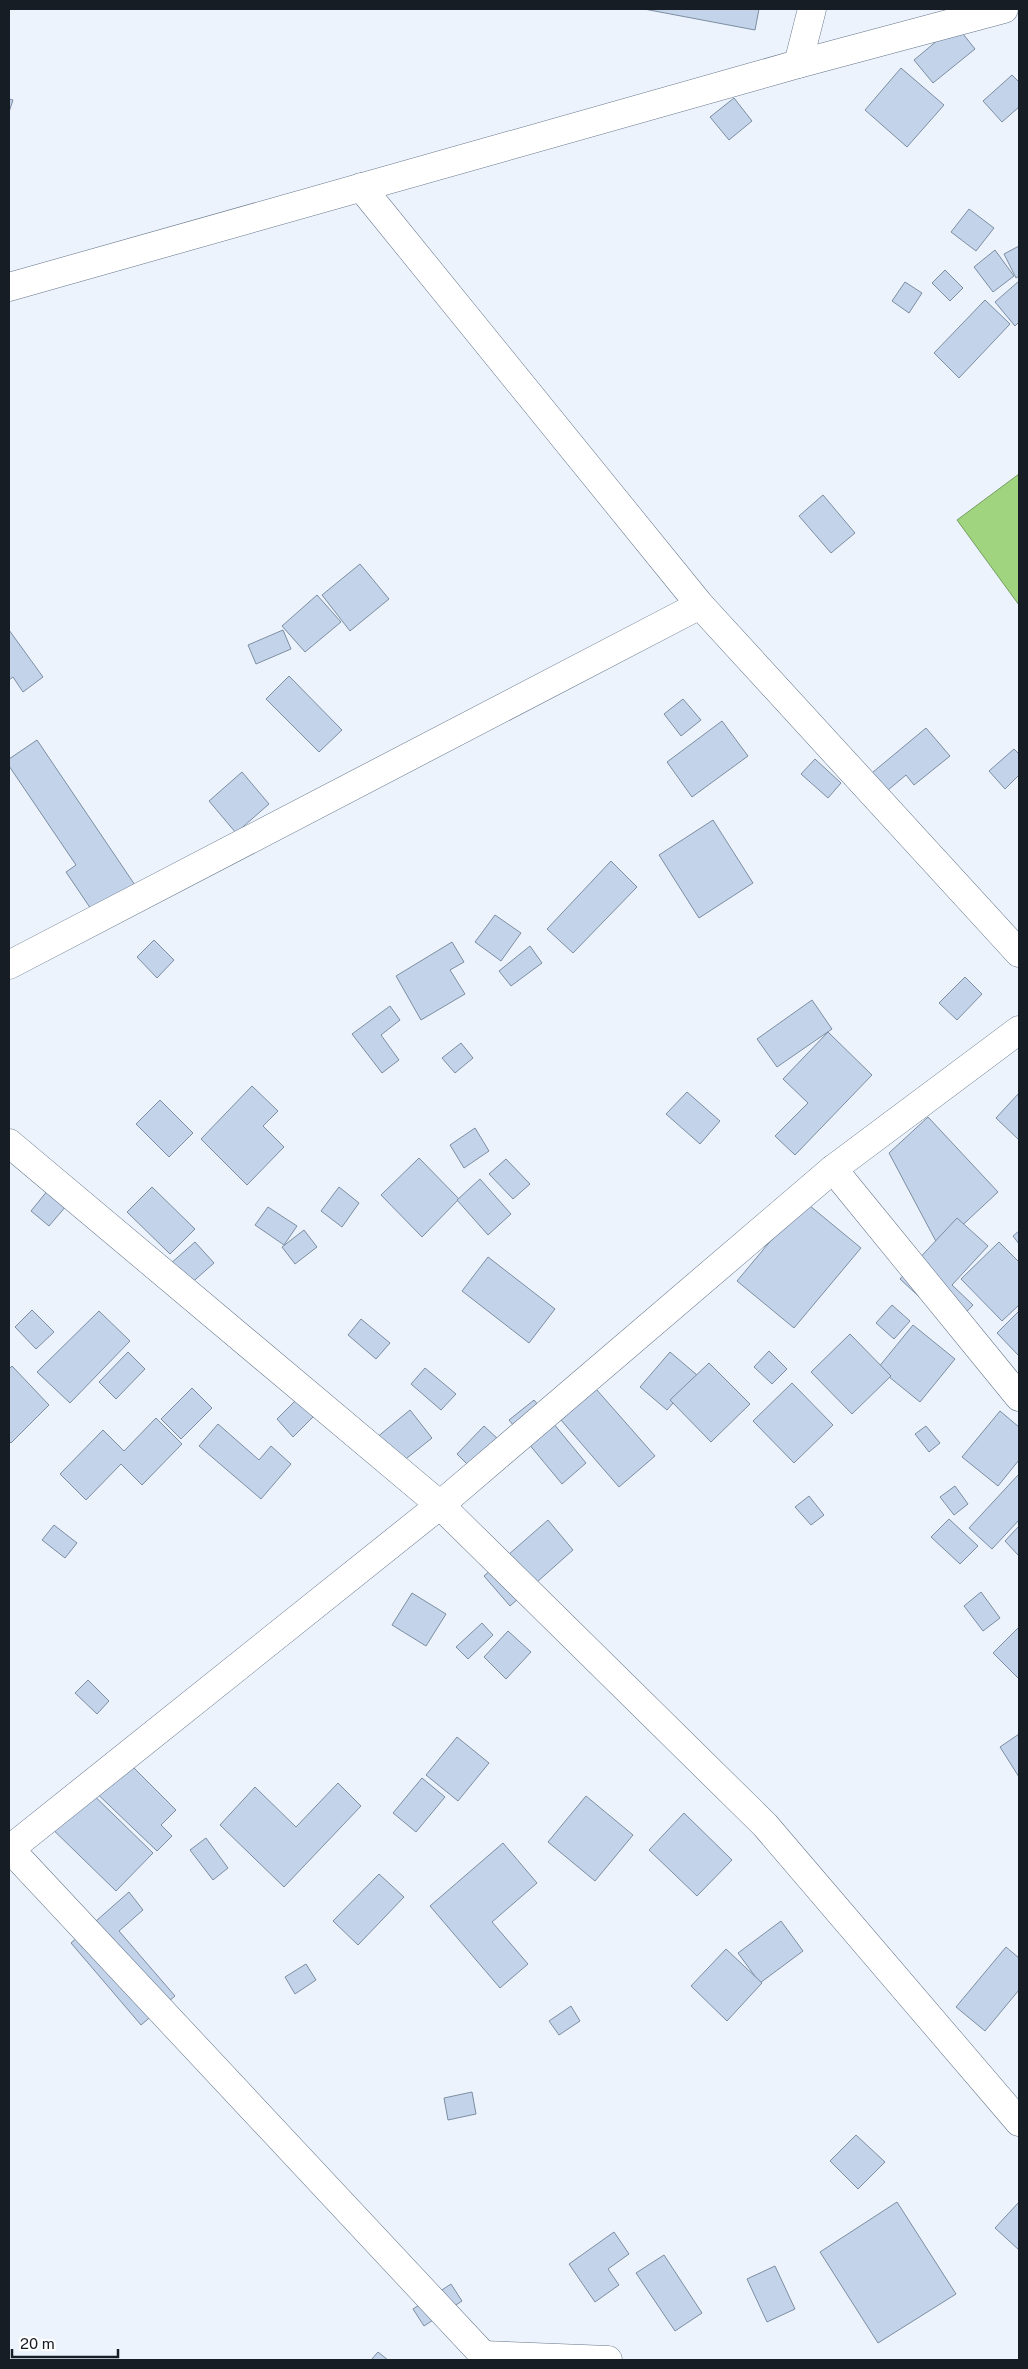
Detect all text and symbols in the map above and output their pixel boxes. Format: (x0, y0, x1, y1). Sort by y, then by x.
scale bar (12, 2326, 119, 2358)
text: 20 m (20, 2335, 55, 2352)

